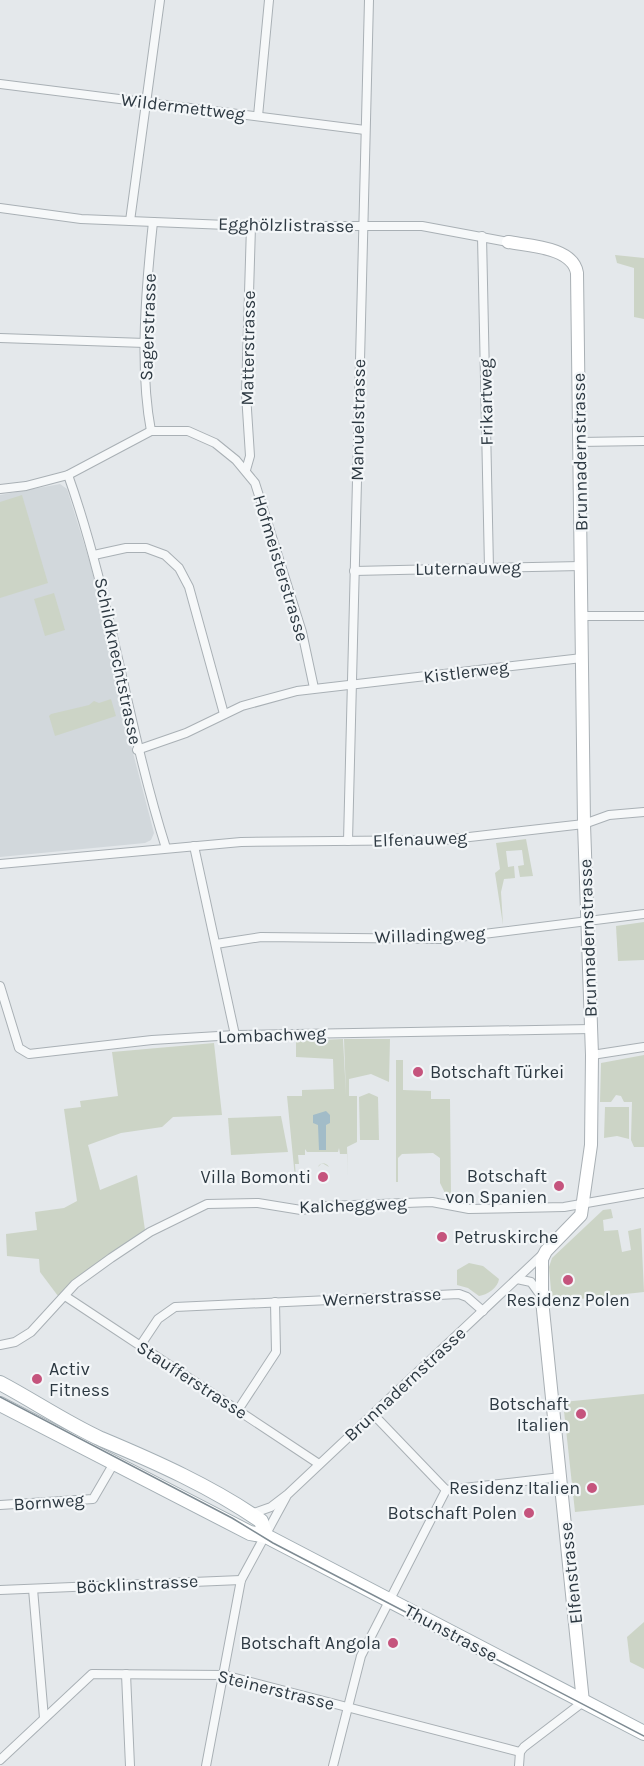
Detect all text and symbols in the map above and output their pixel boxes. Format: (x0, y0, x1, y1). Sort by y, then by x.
street label: Wildermettweg (120, 88, 246, 126)
street label: Egghölzlistrasse (218, 213, 354, 237)
street label: Sagerstrasse (135, 273, 161, 381)
street label: Matterstrasse (236, 290, 260, 406)
street label: Frikartweg (474, 358, 498, 446)
street label: Manuelstrasse (346, 359, 370, 481)
street label: Brunnadernstrasse (568, 373, 592, 531)
street label: Hofmeisterstrasse (248, 492, 314, 644)
street label: Luternauweg (415, 556, 521, 580)
street label: Schildknechtstrasse (90, 576, 146, 746)
street label: Kistlerweg (422, 656, 510, 688)
street label: Elfenauweg (372, 826, 468, 852)
street label: Brunnadernstrasse (574, 859, 602, 1017)
street label: Willadingweg (374, 922, 486, 948)
street label: Lombachweg (218, 1022, 326, 1048)
place label: Botschaft Türkei (430, 1061, 564, 1083)
marker: Botschaft Türkei (411, 1065, 425, 1079)
place label: Botschaft von Spanien (445, 1165, 547, 1208)
place label: Villa Bomonti (201, 1166, 311, 1188)
marker: Villa Bomonti (316, 1170, 330, 1184)
marker: Botschaft von Spanien (552, 1179, 566, 1193)
street label: Kalcheggweg (299, 1192, 407, 1218)
place label: Petruskirche (454, 1226, 558, 1248)
marker: Petruskirche (435, 1230, 449, 1244)
marker: Residenz Polen (561, 1273, 575, 1287)
street label: Wernerstrasse (322, 1283, 442, 1311)
place label: Residenz Polen (506, 1289, 630, 1311)
street label: Brunnadernstrasse (340, 1322, 470, 1446)
street label: Staufferstrasse (133, 1336, 251, 1424)
place label: Activ Fitness (49, 1358, 110, 1401)
marker: Activ Fitness (30, 1372, 44, 1386)
place label: Botschaft Italien (489, 1393, 569, 1436)
marker: Botschaft Italien (574, 1407, 588, 1421)
place label: Residenz Italien (449, 1477, 580, 1499)
marker: Residenz Italien (585, 1481, 599, 1495)
street label: Bornweg (13, 1489, 85, 1515)
place label: Botschaft Polen (388, 1502, 517, 1524)
marker: Botschaft Polen (522, 1506, 536, 1520)
street label: Elfenstrasse (555, 1521, 587, 1625)
street label: Böcklinstrasse (75, 1570, 199, 1598)
street label: Thunstrasse (401, 1599, 501, 1667)
place label: Botschaft Angola (240, 1632, 381, 1654)
marker: Botschaft Angola (386, 1636, 400, 1650)
street label: Steinerstrasse (215, 1665, 337, 1715)

